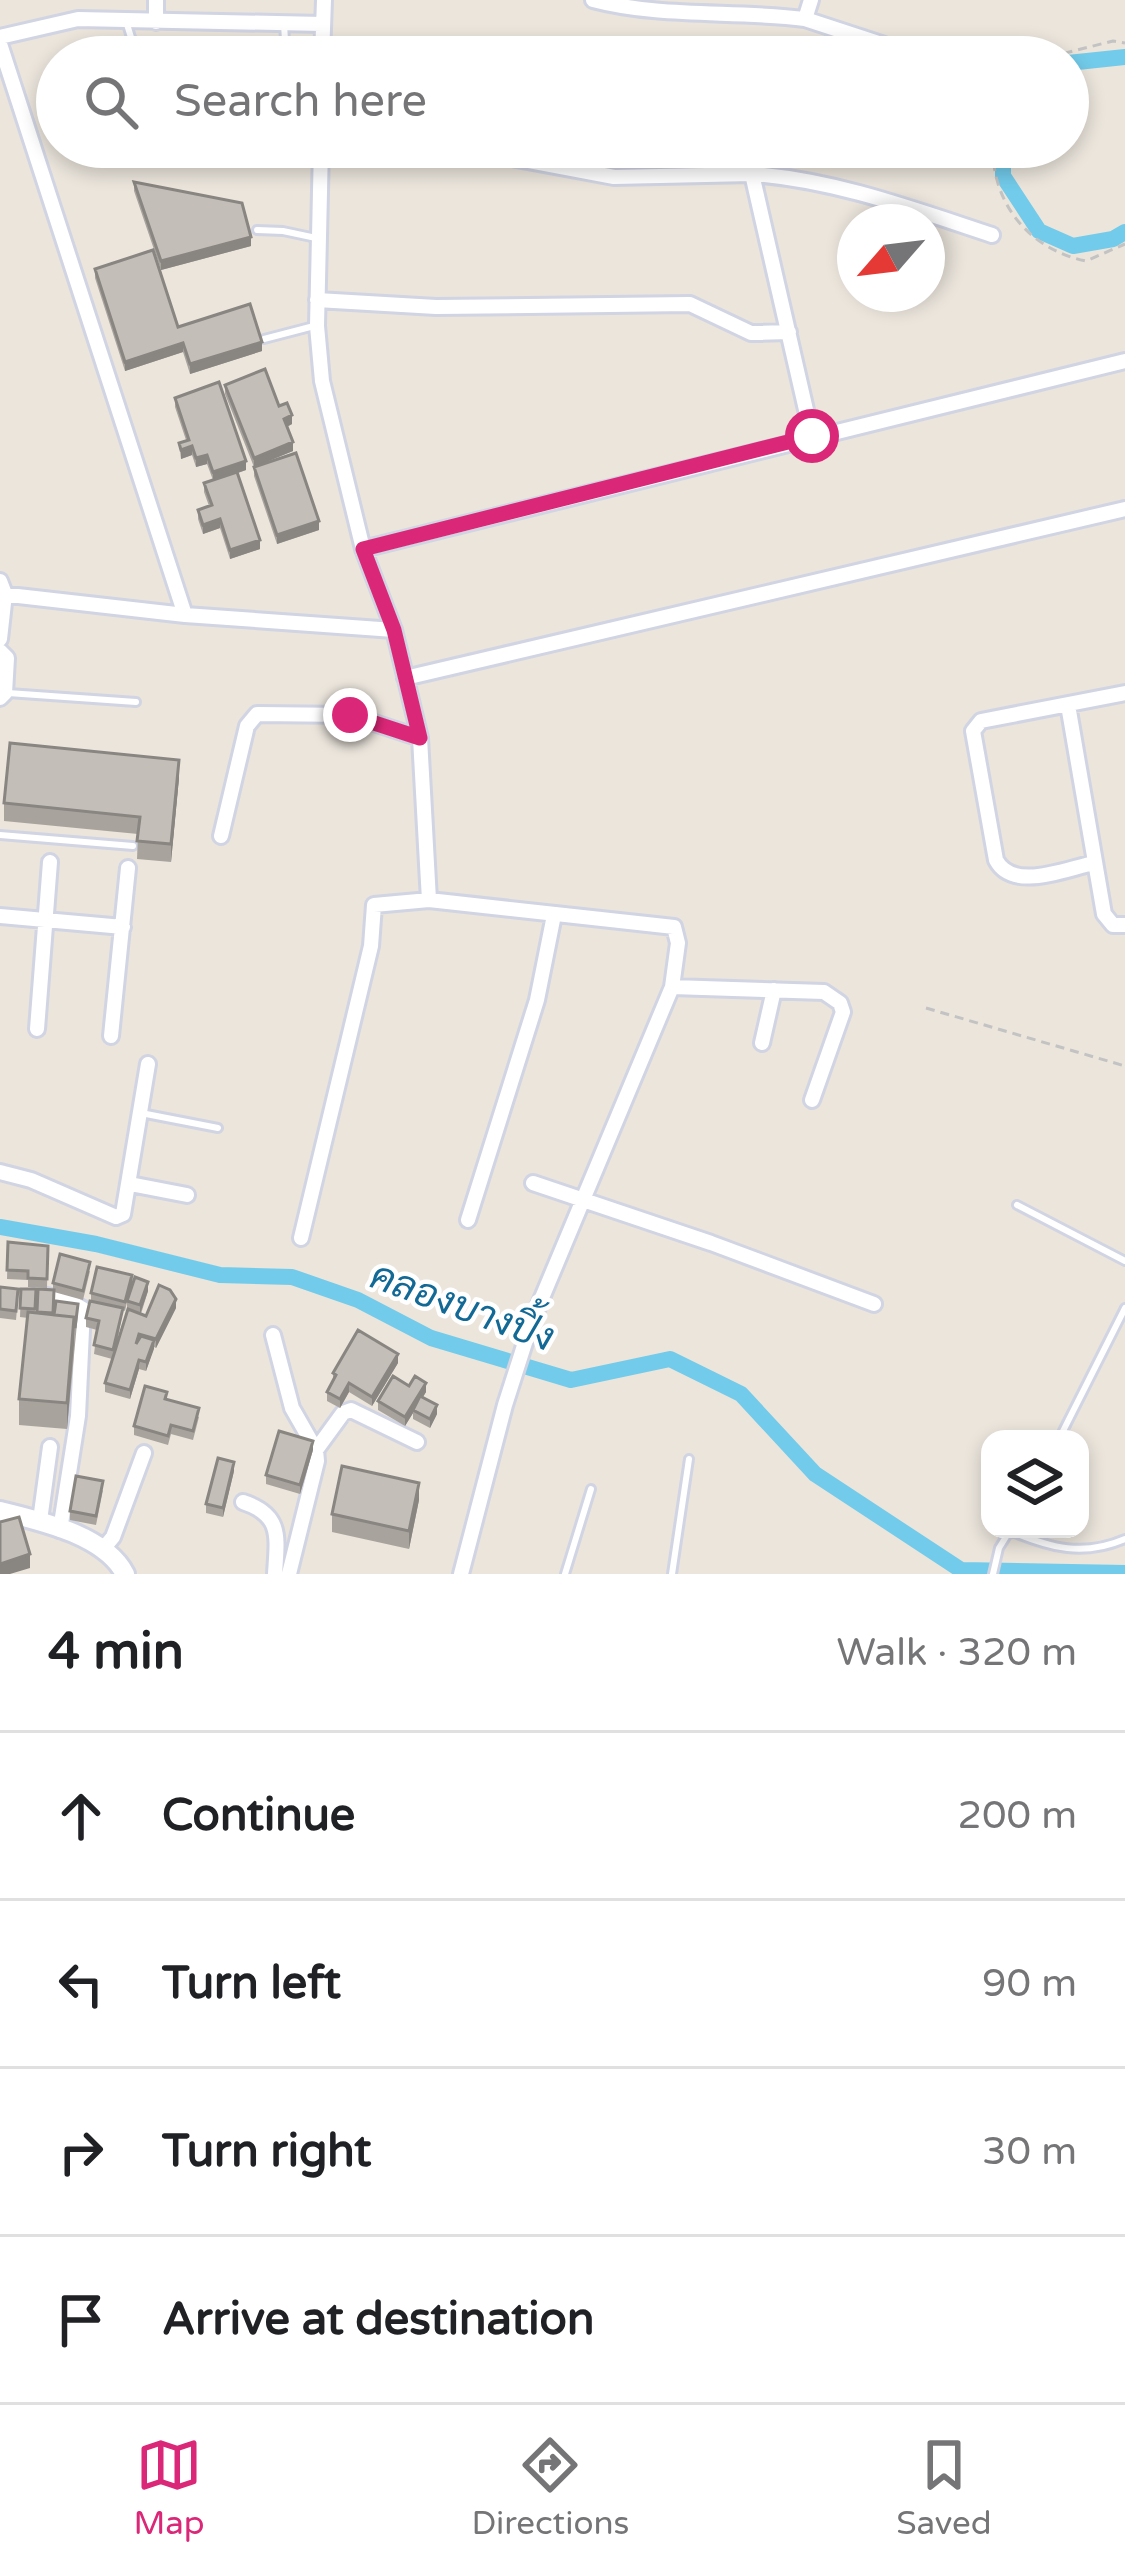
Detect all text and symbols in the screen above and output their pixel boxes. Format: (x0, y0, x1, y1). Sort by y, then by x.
search box (36, 36, 1089, 168)
icon: search (78, 69, 144, 135)
text: Search here (174, 75, 427, 129)
north arrow (837, 204, 945, 312)
route start (785, 409, 839, 463)
route end (323, 688, 377, 742)
water label: คลองบางปิ้ง (364, 1242, 564, 1362)
map controls (981, 1430, 1089, 1538)
button: layers (981, 1430, 1089, 1538)
text: 4 min (48, 1621, 184, 1683)
text: Walk · 320 m (836, 1629, 1077, 1676)
icon: ahead (48, 1783, 114, 1849)
text: Continue (162, 1789, 355, 1843)
text: 200 m (958, 1792, 1077, 1839)
icon: left (48, 1951, 114, 2017)
text: Turn left (162, 1957, 341, 2011)
text: 90 m (982, 1960, 1077, 2007)
icon: right (48, 2119, 114, 2185)
text: Turn right (162, 2125, 371, 2179)
text: 30 m (982, 2128, 1077, 2175)
icon: arrive (48, 2287, 114, 2353)
text: Arrive at destination (162, 2293, 594, 2347)
tab: Map (133, 2432, 205, 2543)
tab: Directions (471, 2432, 629, 2543)
tab: Saved (896, 2432, 992, 2543)

